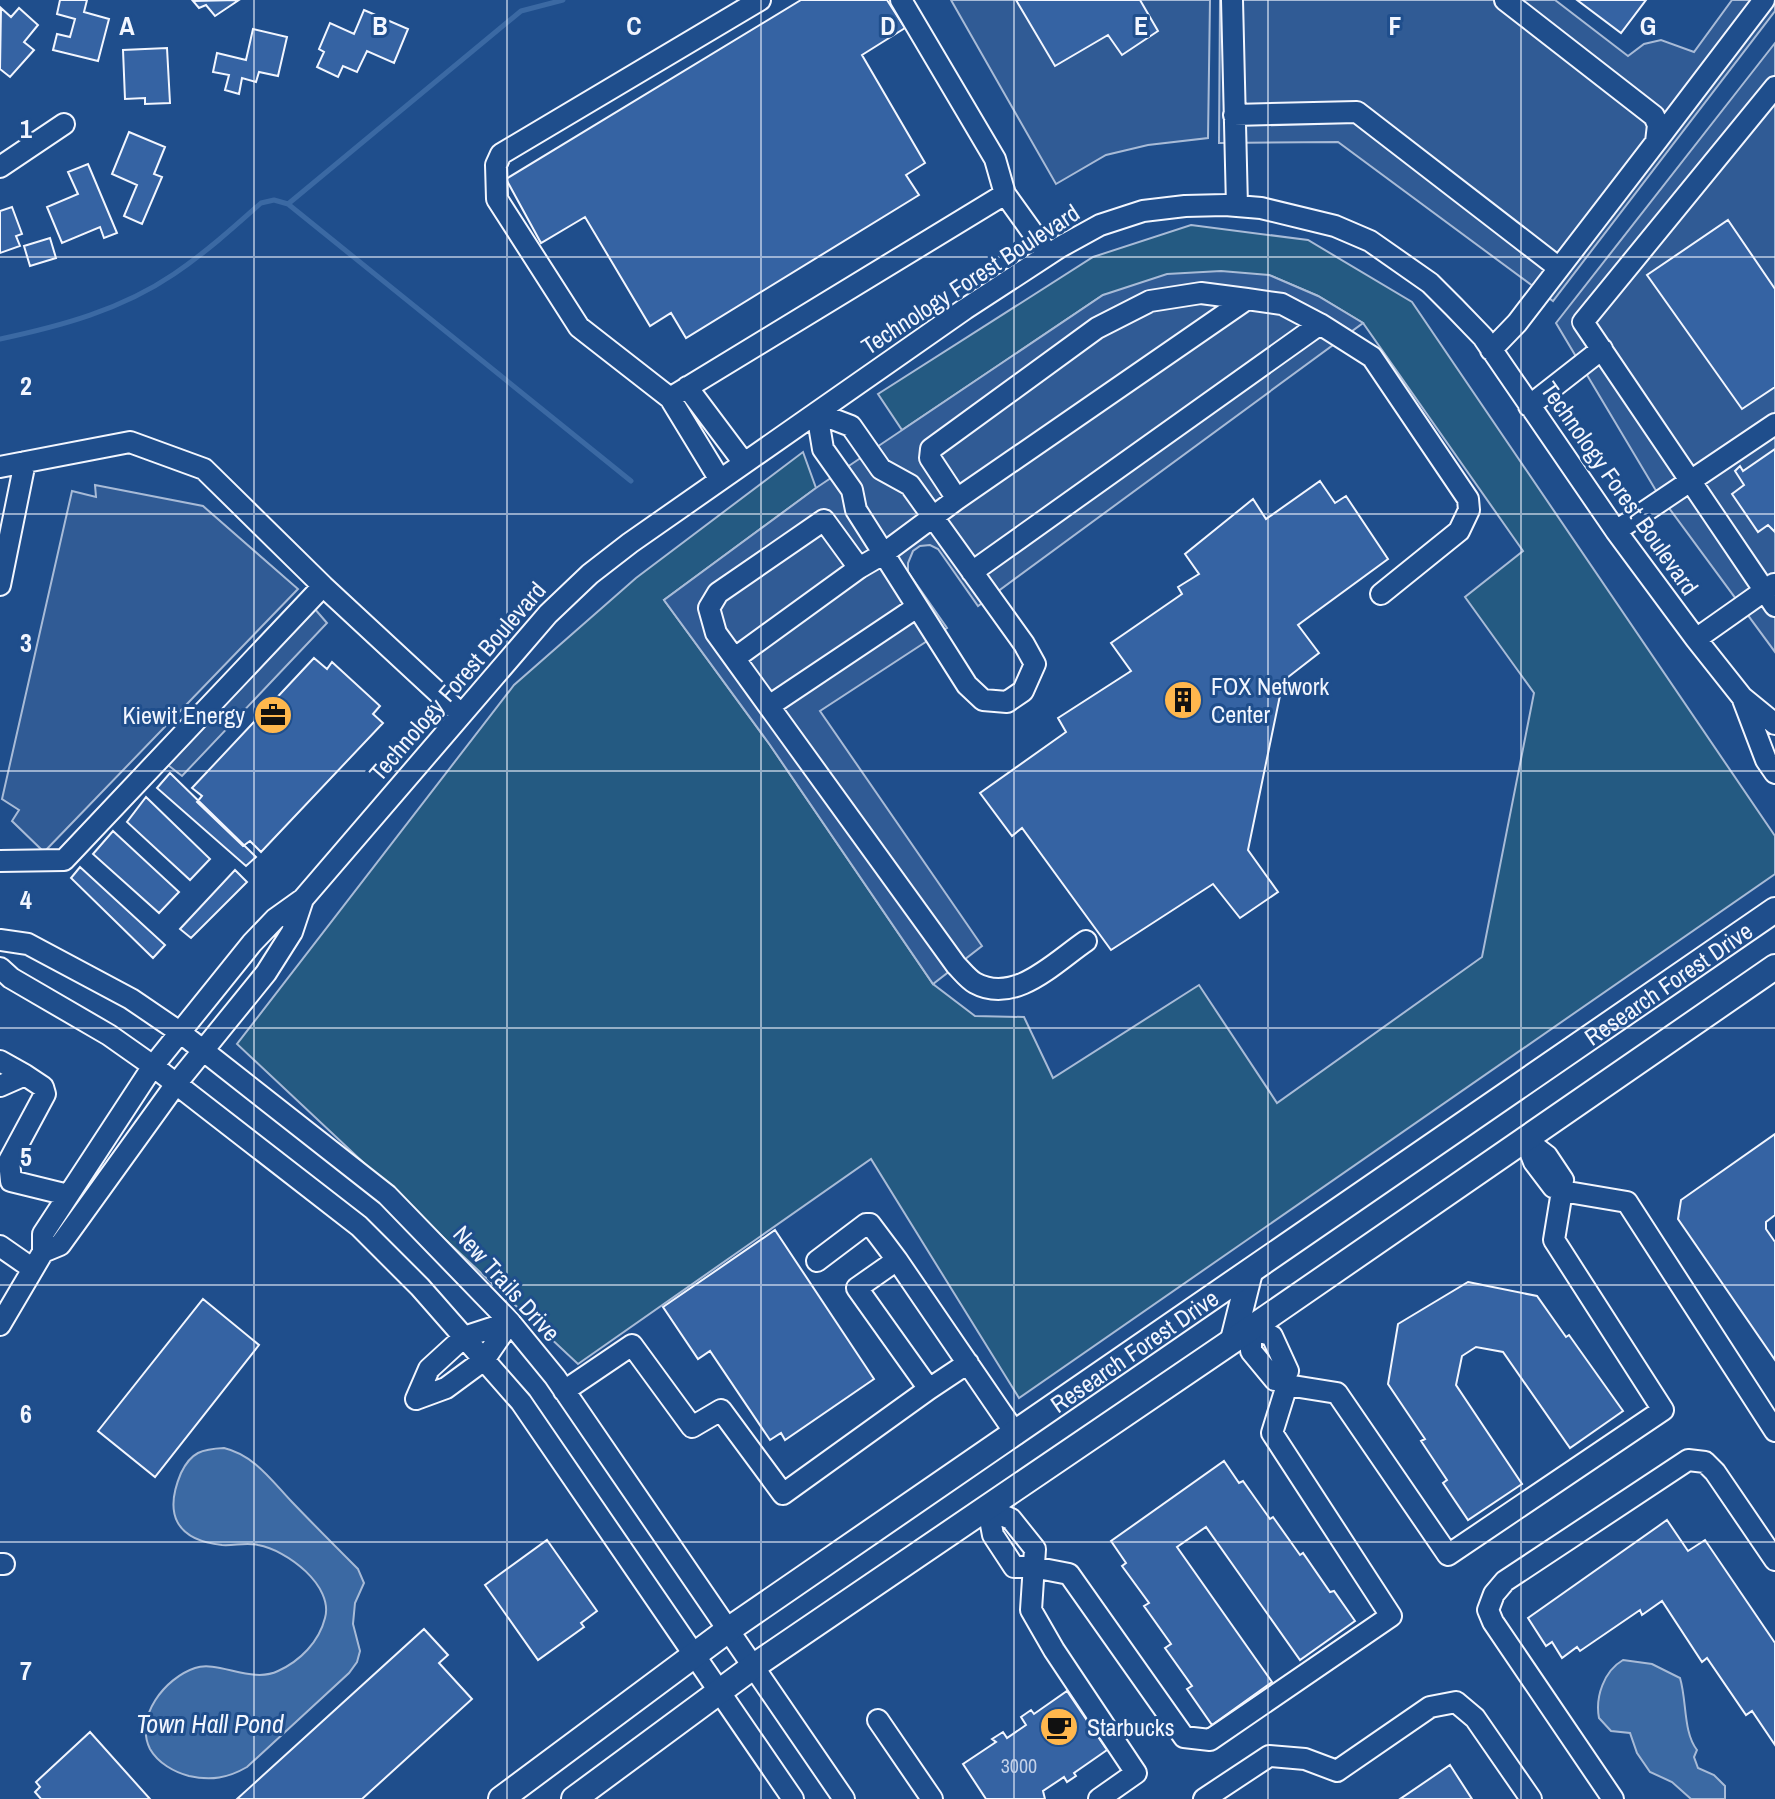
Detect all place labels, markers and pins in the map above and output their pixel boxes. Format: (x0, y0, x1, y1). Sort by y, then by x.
place label: FOX Network Center (1211, 670, 1329, 730)
building icon: FOX Network Center (1162, 679, 1204, 721)
office icon: Kiewit Energy (252, 694, 294, 736)
place label: Kiewit Energy (122, 699, 245, 731)
cafe icon: Starbucks (1038, 1706, 1080, 1748)
place label: Starbucks (1087, 1711, 1175, 1743)

